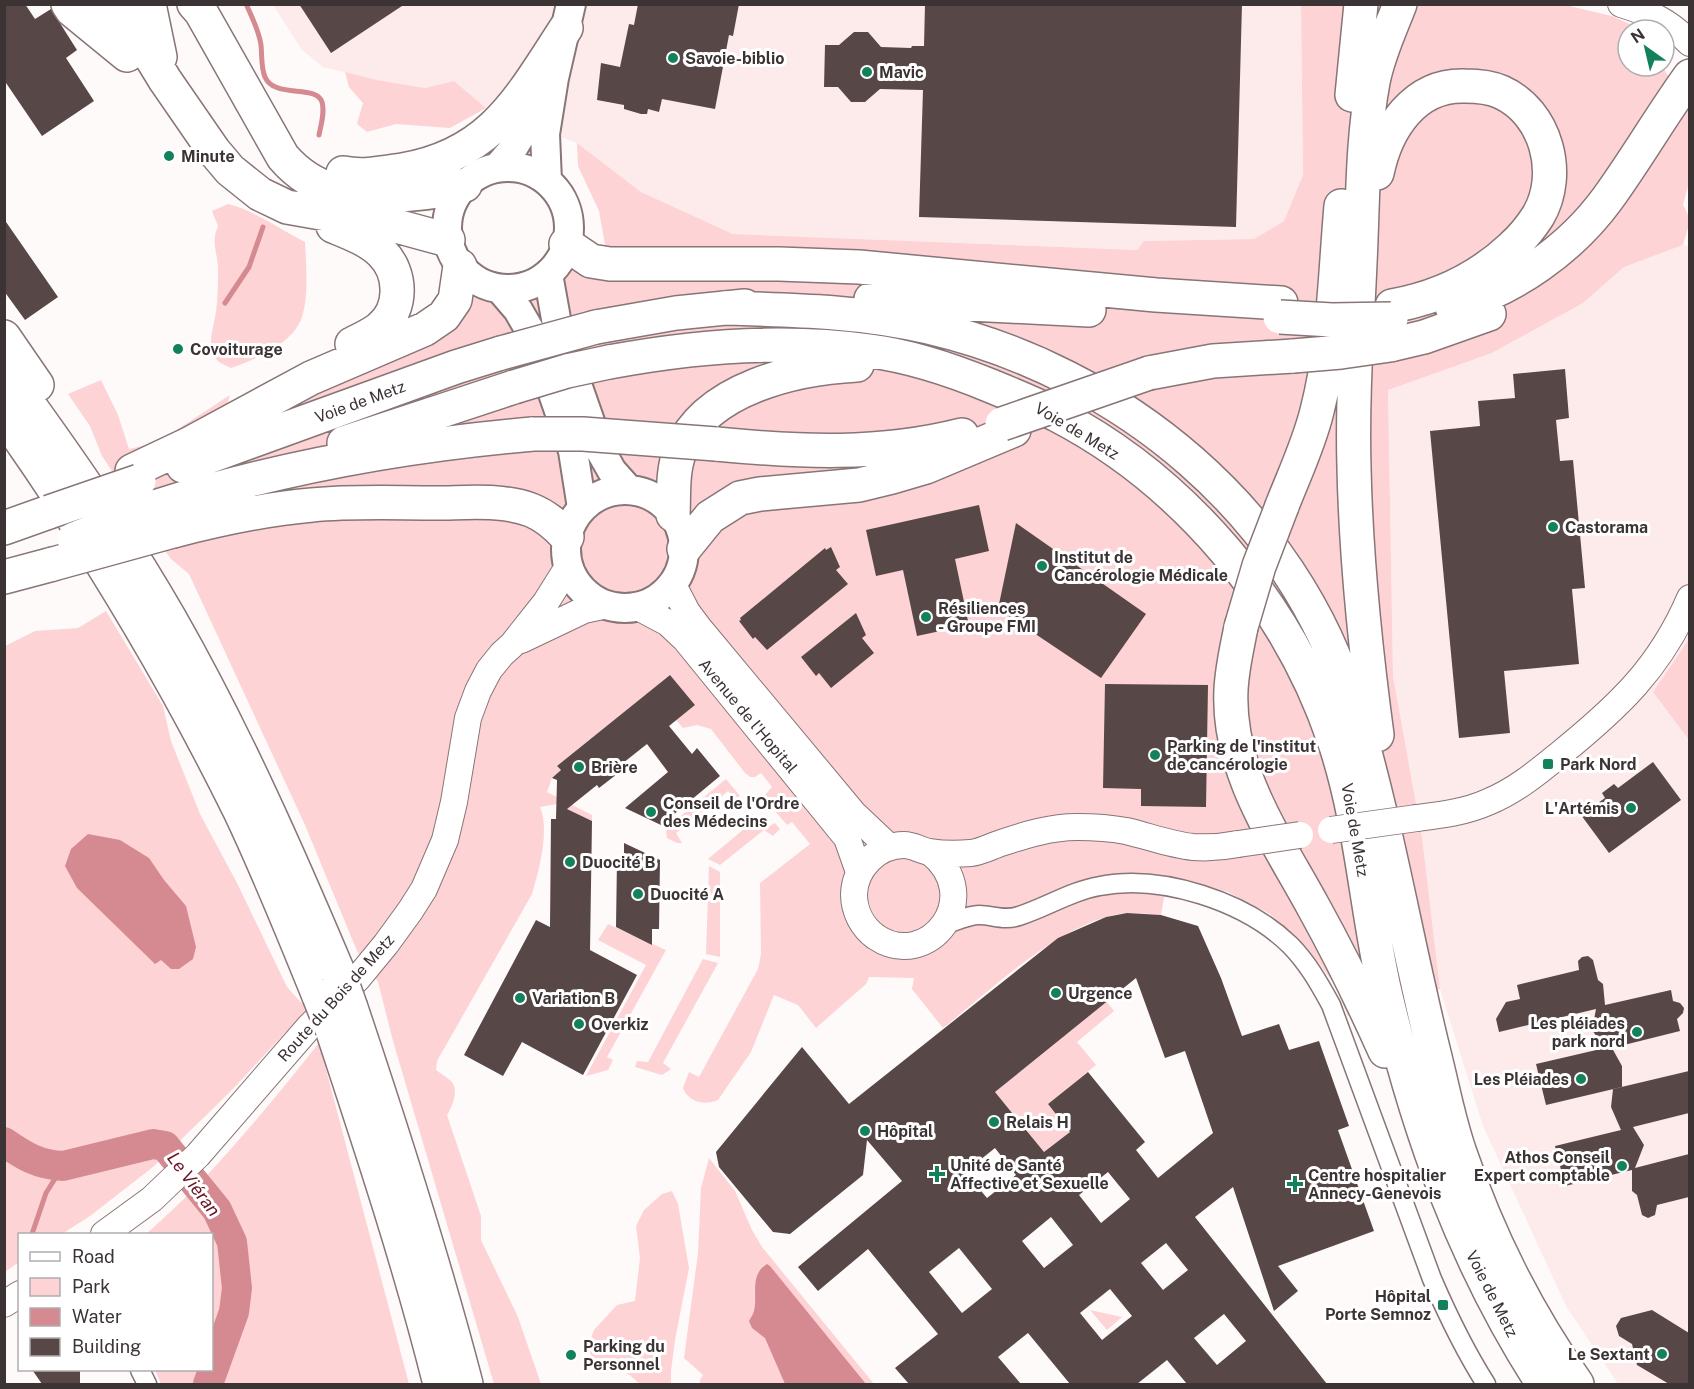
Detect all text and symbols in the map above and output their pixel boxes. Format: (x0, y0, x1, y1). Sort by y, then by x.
north arrow (1616, 18, 1676, 78)
text: N (1627, 25, 1648, 47)
place label: Savoie-biblio (685, 49, 784, 68)
marker: Savoie-biblio (666, 51, 680, 65)
place label: Mavic (879, 63, 924, 82)
marker: Mavic (860, 65, 874, 79)
place label: Minute (181, 147, 235, 166)
marker: Minute (162, 149, 176, 163)
place label: Covoiturage (190, 340, 283, 359)
marker: Covoiturage (171, 342, 185, 356)
street label: Voie de Metz (312, 377, 408, 427)
street label: Voie de Metz (1032, 398, 1123, 464)
place label: Castorama (1565, 518, 1648, 537)
marker: Castorama (1546, 520, 1560, 534)
place label: Institut de Cancérologie Médicale (1054, 548, 1228, 585)
marker: Institut de Cancérologie Médicale (1035, 559, 1049, 573)
place label: Résiliences - Groupe FMI (938, 599, 1036, 636)
marker: Résiliences - Groupe FMI (919, 610, 933, 624)
street label: Avenue de l'Hopital (695, 655, 802, 777)
place label: Parking de l'institut de cancérologie (1167, 737, 1317, 774)
marker: Parking de l'institut de cancérologie (1148, 748, 1162, 762)
place label: Park Nord (1560, 755, 1637, 774)
marker: Park Nord (1541, 757, 1555, 771)
place label: Brière (591, 758, 638, 777)
marker: Brière (572, 760, 586, 774)
street label: Voie de Metz (1337, 782, 1373, 879)
place label: Conseil de l'Ordre des Médecins (663, 794, 799, 831)
place label: L'Artémis (1545, 799, 1619, 818)
marker: L'Artémis (1624, 801, 1638, 815)
marker: Conseil de l'Ordre des Médecins (644, 805, 658, 819)
place label: Duocité B (582, 853, 655, 872)
marker: Duocité B (563, 855, 577, 869)
place label: Duocité A (650, 885, 724, 904)
marker: Duocité A (631, 887, 645, 901)
street label: Route du Bois de Metz (274, 930, 398, 1066)
place label: Urgence (1068, 984, 1133, 1003)
marker: Urgence (1049, 986, 1063, 1000)
place label: Variation B (532, 989, 615, 1008)
marker: Variation B (513, 991, 527, 1005)
place label: Les pléiades park nord (1530, 1014, 1625, 1051)
place label: Overkiz (591, 1015, 649, 1034)
marker: Overkiz (572, 1017, 586, 1031)
marker: Les pléiades park nord (1630, 1025, 1644, 1039)
place label: Les Pléiades (1474, 1070, 1569, 1089)
marker: Les Pléiades (1574, 1072, 1588, 1086)
place label: Relais H (1006, 1113, 1069, 1132)
marker: Relais H (987, 1115, 1001, 1129)
place label: Hôpital (877, 1122, 933, 1141)
marker: Hôpital (858, 1124, 872, 1138)
water label: Le Viéran (163, 1148, 225, 1220)
place label: Athos Conseil Expert comptable (1474, 1148, 1610, 1185)
place label: Unité de Santé Affective et Sexuelle (950, 1156, 1109, 1193)
marker: Athos Conseil Expert comptable (1615, 1159, 1629, 1173)
marker: Unité de Santé Affective et Sexuelle (928, 1165, 946, 1183)
place label: Centre hospitalier Annecy-Genevois (1308, 1166, 1446, 1203)
marker: Centre hospitalier Annecy-Genevois (1286, 1175, 1304, 1193)
legend (18, 1233, 213, 1371)
text: Road (72, 1246, 115, 1267)
street label: Voie de Metz (1462, 1247, 1522, 1341)
text: Park (72, 1276, 110, 1297)
place label: Hôpital Porte Semnoz (1325, 1287, 1431, 1324)
marker: Hôpital Porte Semnoz (1436, 1298, 1450, 1312)
text: Water (72, 1306, 122, 1327)
text: Building (72, 1336, 141, 1357)
place label: Parking du Personnel (583, 1337, 665, 1374)
place label: Le Sextant (1568, 1345, 1650, 1364)
marker: Le Sextant (1655, 1347, 1669, 1361)
marker: Parking du Personnel (564, 1348, 578, 1362)

